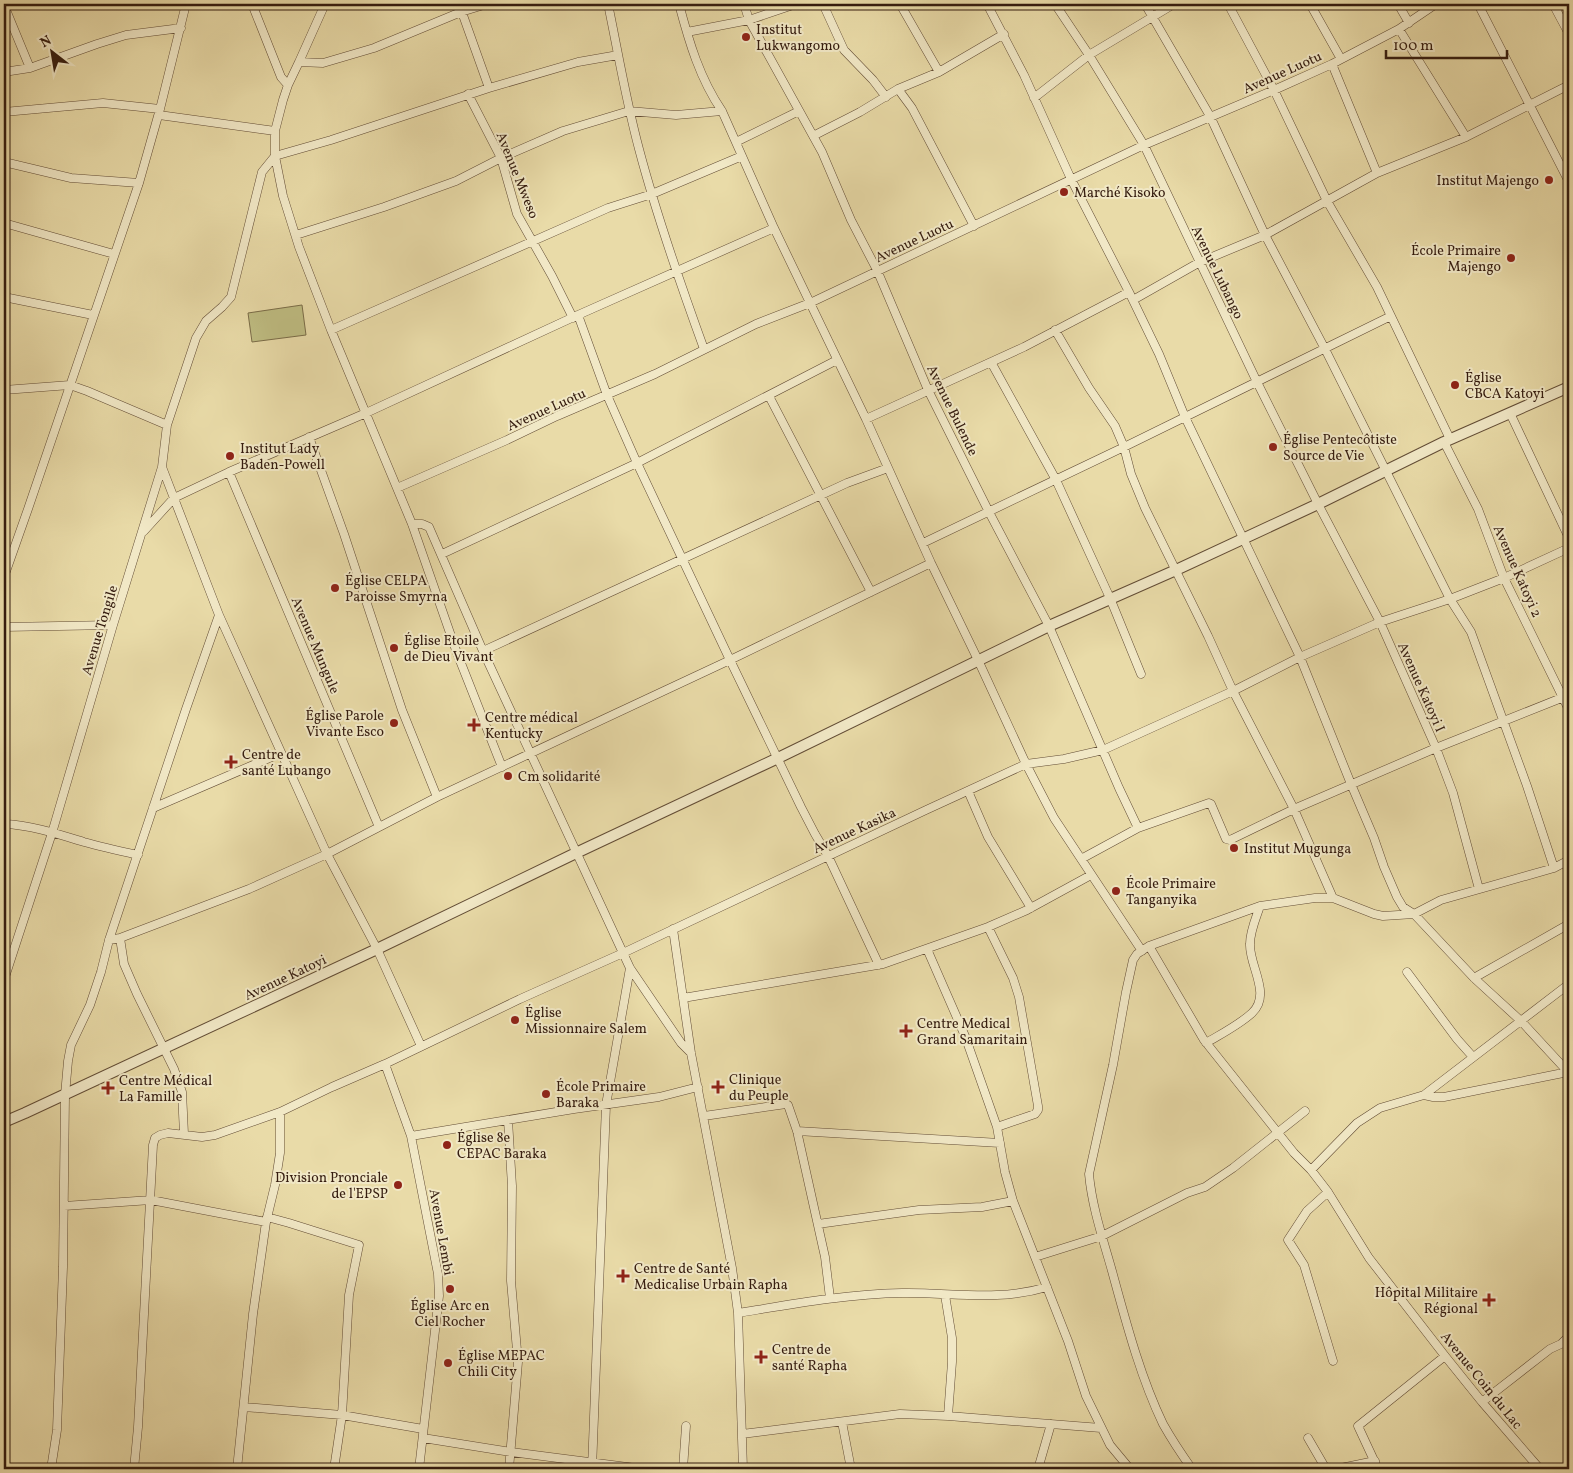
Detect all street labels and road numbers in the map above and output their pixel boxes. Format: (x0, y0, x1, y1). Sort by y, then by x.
street label: Avenue Luotu (1240, 47, 1325, 99)
street label: Avenue Mweso (491, 129, 543, 222)
street label: Avenue Luotu (872, 215, 957, 268)
street label: Avenue Lubango (1186, 223, 1248, 323)
street label: Avenue Bulende (921, 362, 982, 460)
street label: Avenue Luotu (504, 384, 589, 436)
street label: Avenue Katoyi 2 (1488, 523, 1545, 621)
street label: Avenue Tongile (78, 583, 123, 678)
street label: Avenue Mungule (286, 594, 344, 697)
street label: Avenue Katoyi I (1392, 640, 1449, 736)
street label: Avenue Kasika (810, 804, 899, 859)
street label: Avenue Katoyi (241, 951, 330, 1006)
street label: Avenue Lembi (424, 1188, 457, 1277)
street label: Avenue Coin du Lac (1436, 1328, 1526, 1434)

